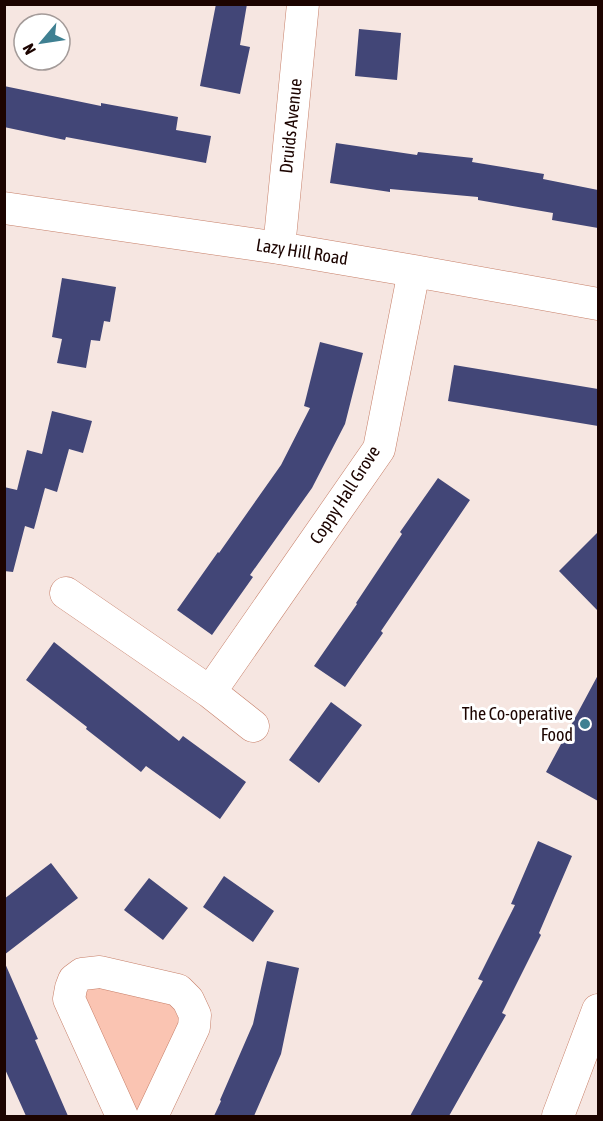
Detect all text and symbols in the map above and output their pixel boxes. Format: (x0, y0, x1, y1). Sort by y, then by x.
north arrow (12, 12, 72, 72)
text: N (19, 41, 39, 58)
street label: Druids Avenue (275, 77, 306, 174)
street label: Lazy Hill Road (255, 234, 349, 269)
street label: Coppy Hall Grove (305, 442, 384, 548)
place label: The Co-operative Food (462, 703, 573, 745)
marker: The Co-operative Food (578, 717, 592, 731)

